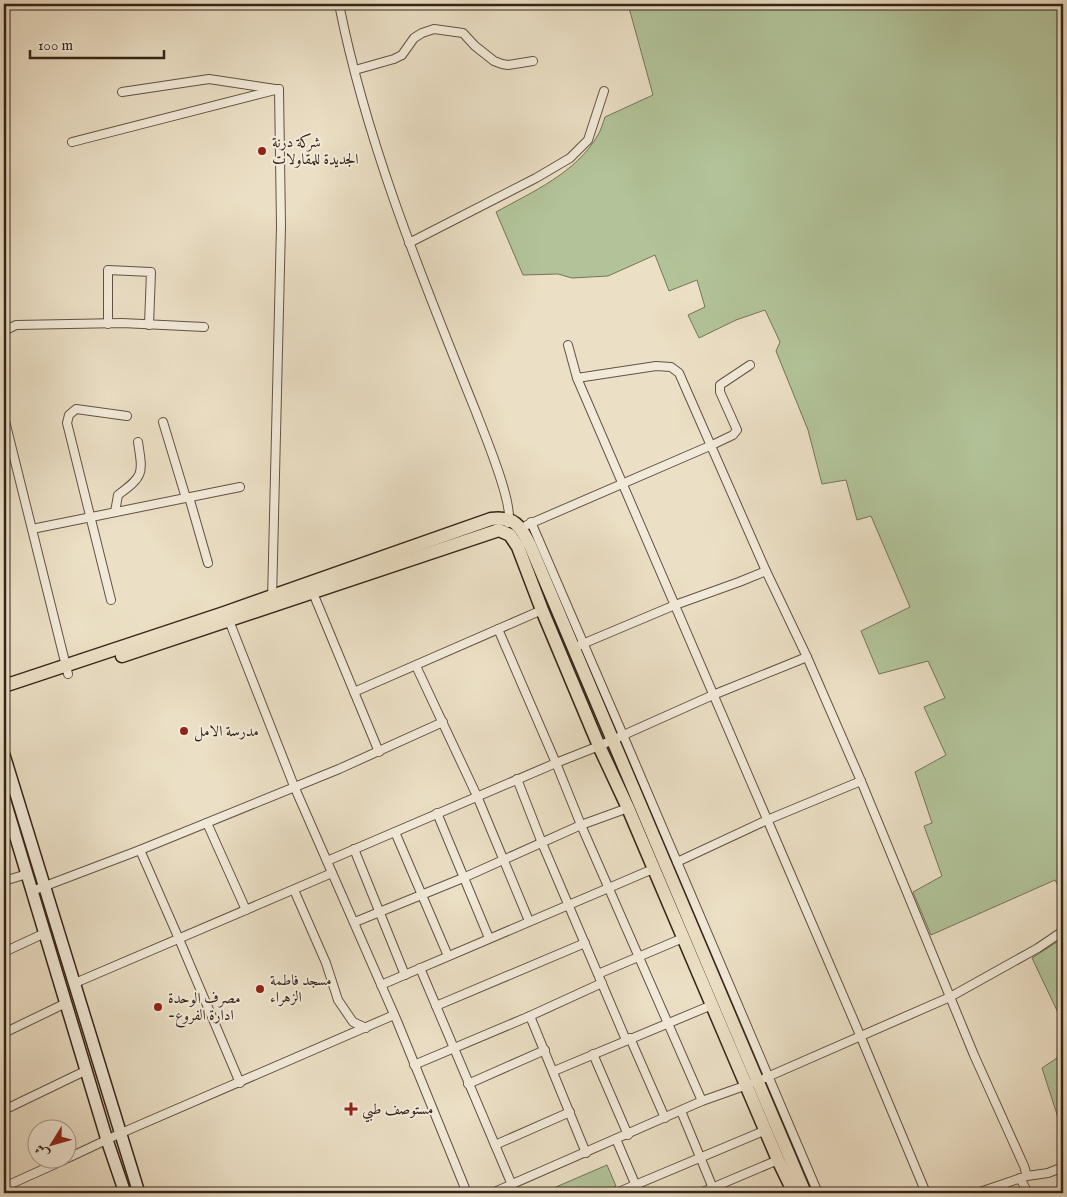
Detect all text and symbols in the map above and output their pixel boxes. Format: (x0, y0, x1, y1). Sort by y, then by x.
scale bar (30, 28, 164, 60)
text: 100 m (38, 36, 74, 55)
place label: شركة درنة الجديدة للمقاولات (272, 133, 359, 169)
marker: شركة درنة الجديدة للمقاولات (256, 145, 268, 157)
place label: مدرسة الامل (194, 722, 259, 742)
marker: مدرسة الامل (178, 725, 190, 737)
place label: مسجد فاطمة الزهراء (270, 971, 332, 1007)
marker: مسجد فاطمة الزهراء (254, 983, 266, 995)
place label: مصرف الوحدة -ادارة الفروع (168, 989, 241, 1028)
marker: مصرف الوحدة -ادارة الفروع (152, 1001, 164, 1013)
place label: مستوصف طبي (362, 1100, 433, 1123)
marker: مستوصف طبي (344, 1102, 358, 1116)
north arrow (28, 1120, 78, 1170)
text: ش (31, 1140, 54, 1162)

